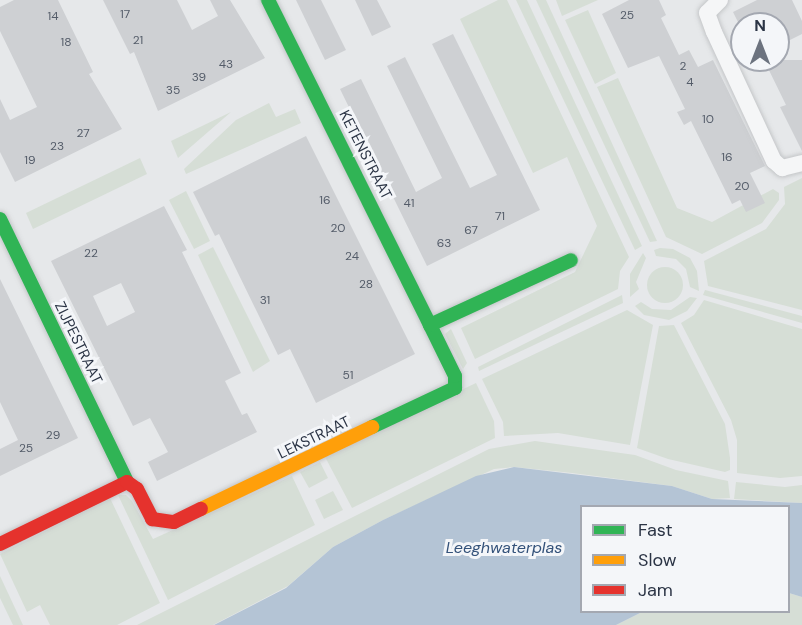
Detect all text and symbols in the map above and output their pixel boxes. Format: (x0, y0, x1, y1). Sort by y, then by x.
house number: 17 (120, 8, 130, 22)
house number: 25 (620, 9, 634, 23)
house number: 14 (47, 10, 59, 24)
north arrow (730, 12, 790, 72)
text: N (754, 15, 766, 36)
house number: 21 (133, 34, 143, 48)
house number: 18 (60, 36, 72, 50)
house number: 43 (219, 58, 233, 72)
house number: 2 (680, 60, 686, 74)
house number: 39 (192, 71, 206, 85)
house number: 4 (686, 76, 694, 90)
house number: 35 (166, 84, 180, 98)
street label: KETENSTRAAT (335, 108, 395, 202)
house number: 10 (702, 113, 714, 127)
house number: 27 (76, 127, 90, 141)
house number: 23 (50, 140, 64, 154)
house number: 16 (721, 151, 733, 165)
house number: 19 (24, 154, 36, 168)
house number: 20 (735, 180, 749, 194)
house number: 16 (319, 194, 331, 208)
house number: 41 (403, 197, 415, 211)
house number: 71 (495, 210, 505, 224)
house number: 20 (331, 222, 345, 236)
house number: 67 (464, 224, 478, 238)
house number: 63 (437, 237, 451, 251)
house number: 22 (84, 247, 98, 261)
house number: 24 (345, 250, 359, 264)
house number: 28 (359, 278, 373, 292)
house number: 31 (260, 294, 270, 308)
street label: ZIJPESTRAAT (50, 299, 106, 387)
house number: 51 (342, 369, 354, 383)
street label: LEKSTRAAT (275, 413, 353, 463)
house number: 29 (46, 429, 60, 443)
house number: 25 (19, 442, 33, 456)
legend (580, 505, 790, 613)
text: Fast (638, 518, 673, 542)
water label: Leeghwaterplas (446, 538, 562, 558)
text: Slow (638, 548, 677, 572)
text: Jam (638, 578, 673, 602)

